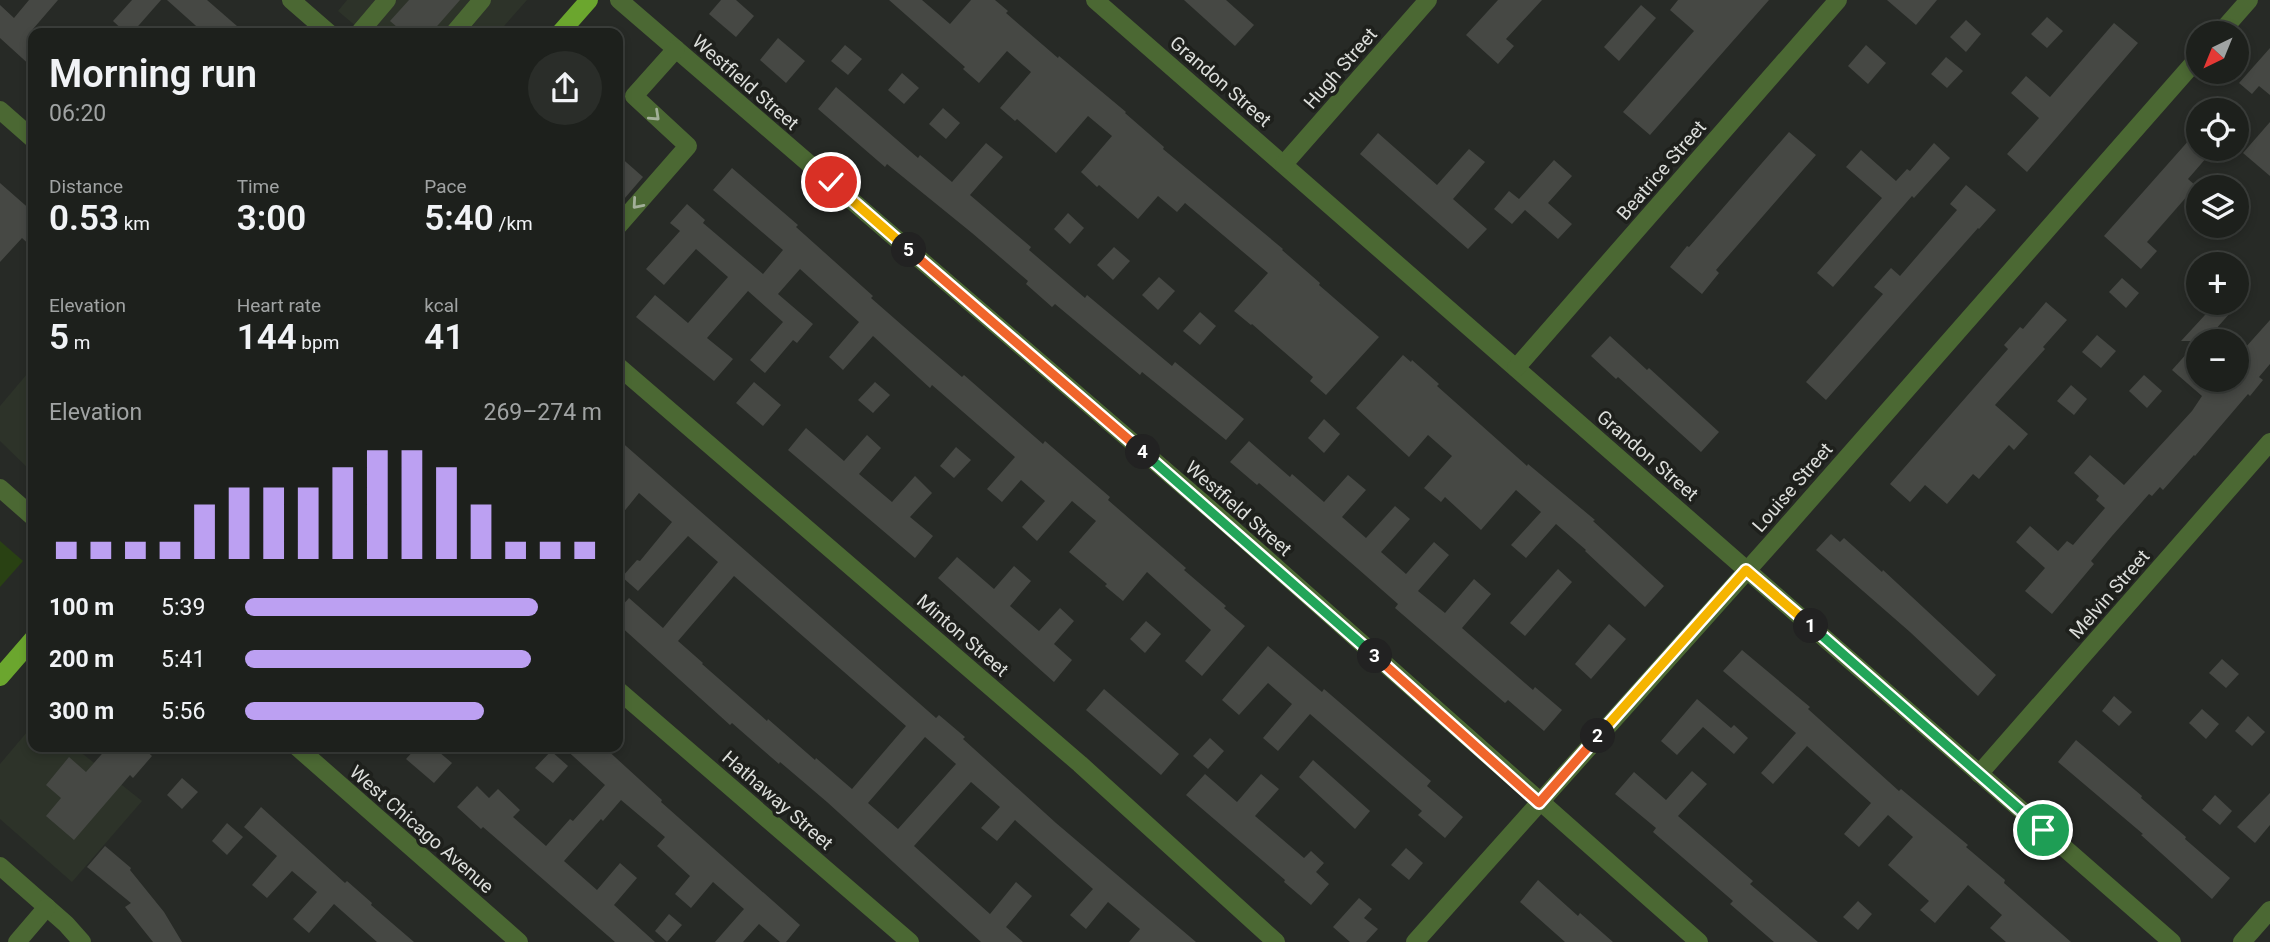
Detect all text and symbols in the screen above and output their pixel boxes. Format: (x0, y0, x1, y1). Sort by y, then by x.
north arrow (2186, 21, 2249, 84)
map controls (2186, 21, 2249, 392)
street label: Hugh Street (1299, 23, 1382, 114)
street label: Westfield Street (688, 30, 804, 135)
street label: Grandon Street (1165, 31, 1276, 132)
button: share (528, 51, 602, 125)
text: Morning run (49, 52, 257, 96)
button: locate (2186, 98, 2249, 161)
text: 06:20 (49, 100, 106, 127)
one-way arrow (647, 108, 660, 120)
street label: Beatrice Street (1612, 116, 1711, 225)
pin (801, 152, 861, 212)
icon: check (812, 163, 850, 201)
text: Distance (49, 175, 123, 198)
text: Time (237, 175, 279, 198)
text: Pace (424, 175, 467, 198)
button: layers (2186, 175, 2249, 238)
one-way arrow (632, 196, 645, 209)
text: 0.53 (49, 198, 119, 239)
text: 3:00 (237, 198, 306, 239)
text: 5:40 (424, 198, 494, 239)
text: km (119, 212, 150, 235)
text: /km (494, 212, 533, 235)
pin: 5 (892, 232, 926, 268)
text: 5 (903, 238, 914, 261)
button: + (2186, 252, 2249, 315)
text: Elevation (49, 294, 126, 317)
text: Heart rate (237, 294, 321, 317)
text: kcal (424, 294, 459, 317)
text: 5 (49, 317, 69, 358)
text: 144 (237, 317, 297, 358)
text: 41 (424, 317, 464, 358)
button: − (2186, 329, 2249, 392)
text: m (69, 331, 90, 354)
text: bpm (297, 331, 339, 354)
text: Elevation (49, 399, 142, 426)
text: 269–274 m (483, 399, 602, 426)
street label: Grandon Street (1592, 405, 1703, 506)
pin: 4 (1126, 434, 1160, 470)
street label: Louise Street (1747, 438, 1837, 537)
text: 4 (1137, 440, 1148, 463)
street label: Westfield Street (1181, 456, 1297, 561)
street label: Melvin Street (2064, 545, 2154, 644)
street label: Minton Street (912, 589, 1013, 681)
text: 100 m (49, 594, 114, 621)
text: 5:39 (161, 594, 205, 621)
pin: 1 (1794, 608, 1828, 644)
text: 1 (1805, 614, 1816, 637)
pin: 3 (1358, 638, 1392, 674)
text: 3 (1369, 644, 1380, 667)
text: 200 m (49, 646, 114, 673)
text: 5:41 (161, 646, 205, 673)
text: 300 m (49, 698, 114, 725)
text: 5:56 (161, 698, 205, 725)
pin: 2 (1580, 718, 1616, 754)
text: 2 (1592, 724, 1603, 747)
street label: Hathaway Street (718, 746, 838, 855)
street label: West Chicago Avenue (345, 761, 498, 898)
pin (2013, 800, 2073, 860)
icon: arrive (2024, 811, 2062, 849)

